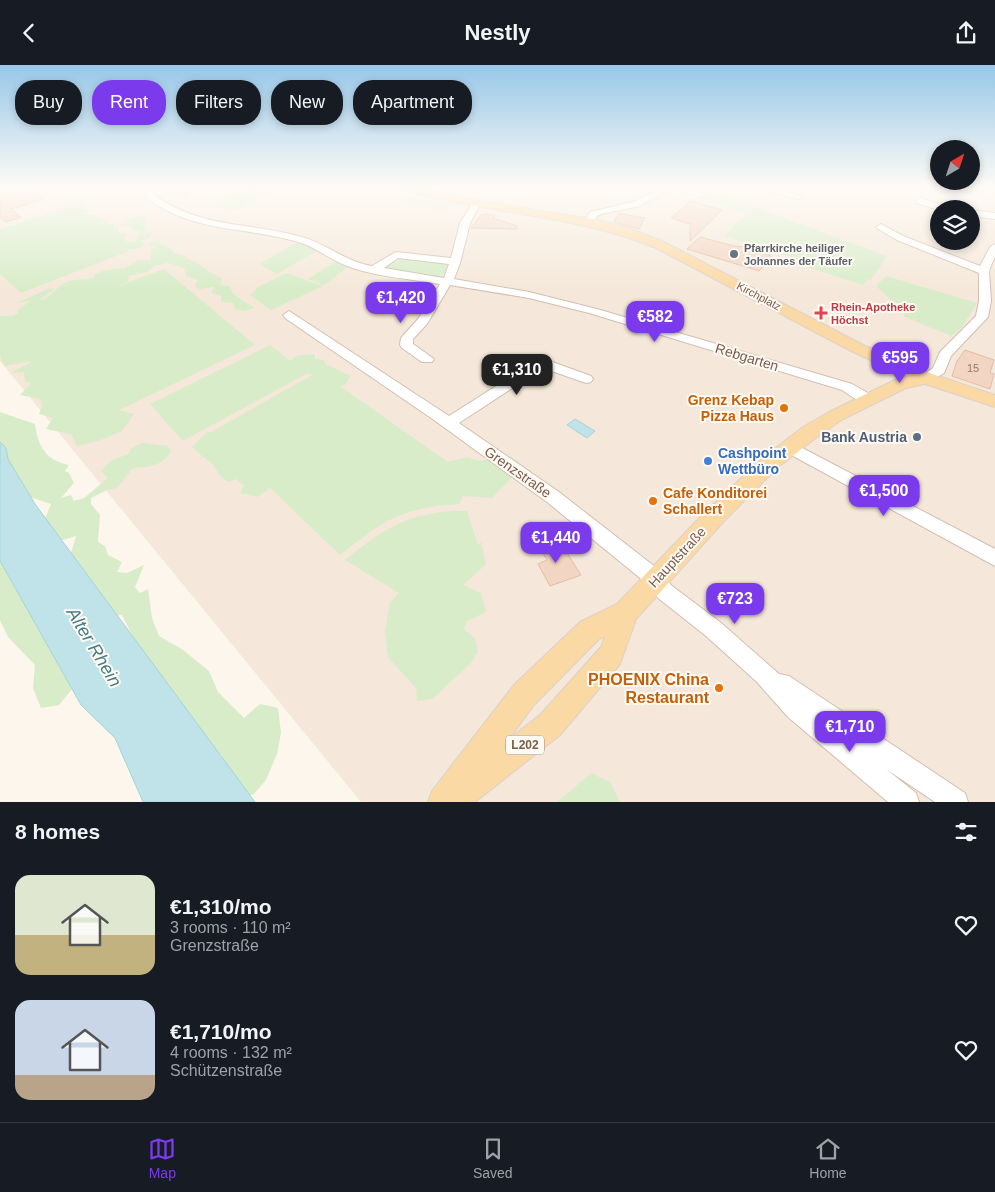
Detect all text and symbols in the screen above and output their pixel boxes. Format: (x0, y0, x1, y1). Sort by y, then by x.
icon: back (15, 19, 43, 47)
icon: share (952, 19, 980, 47)
text: Nestly (464, 20, 531, 45)
chip: Buy (15, 80, 82, 125)
chip: Rent (92, 80, 166, 125)
chip: Filters (176, 80, 261, 125)
chip: New (271, 80, 343, 125)
chip: Apartment (353, 80, 472, 125)
north arrow (930, 140, 980, 190)
map controls (930, 140, 980, 250)
button: layers (930, 200, 980, 250)
place label: Pfarrkirche heiliger Johannes der Täufer (744, 242, 853, 267)
marker: Pfarrkirche heiliger Johannes der Täufer (728, 248, 740, 260)
street label: Kirchplatz (735, 279, 783, 313)
pin: €1,420 (360, 281, 442, 324)
text: €1,420 (377, 289, 425, 306)
pin: €582 (625, 301, 685, 343)
place label: Rhein-Apotheke Höchst (831, 301, 915, 326)
marker: Rhein-Apotheke Höchst (815, 307, 827, 319)
text: €582 (637, 308, 673, 325)
street label: Rebgarten (713, 340, 781, 374)
pin: €595 (870, 341, 930, 384)
text: €595 (882, 349, 918, 366)
pin: €1,310 (476, 353, 558, 396)
text: €1,310 (493, 361, 541, 378)
house number: 15 (967, 362, 979, 374)
place label: Grenz Kebap Pizza Haus (688, 392, 774, 424)
marker: Grenz Kebap Pizza Haus (778, 402, 790, 414)
place label: Bank Austria (821, 429, 907, 445)
marker: Bank Austria (911, 431, 923, 443)
street label: Grenzstraße (482, 443, 555, 501)
place label: Cashpoint Wettbüro (718, 445, 787, 477)
marker: Cashpoint Wettbüro (702, 455, 714, 467)
pin: €1,500 (843, 475, 925, 517)
text: €1,500 (860, 482, 908, 499)
place label: Cafe Konditorei Schallert (663, 485, 767, 517)
marker: Cafe Konditorei Schallert (647, 495, 659, 507)
pin: €1,440 (515, 521, 597, 564)
street label: Hauptstraße (645, 523, 709, 591)
text: €1,440 (532, 529, 580, 546)
pin: €723 (705, 583, 765, 625)
text: €723 (717, 590, 753, 607)
water label: Alter Rhein (62, 603, 126, 690)
place label: PHOENIX China Restaurant (588, 671, 710, 706)
marker: PHOENIX China Restaurant (713, 682, 725, 694)
pin: €1,710 (809, 711, 891, 753)
text: €1,710 (826, 718, 874, 735)
road number: L202 (506, 735, 544, 755)
icon: filters (952, 818, 980, 846)
text: 8 homes (15, 820, 100, 843)
icon: home (55, 895, 115, 955)
text: €1,310/mo (170, 895, 272, 918)
icon: heart (952, 911, 980, 939)
text: 3 rooms · 110 m² (170, 919, 291, 936)
text: Grenzstraße (170, 937, 259, 954)
icon: home (55, 1020, 115, 1080)
text: €1,710/mo (170, 1020, 272, 1043)
icon: heart (952, 1036, 980, 1064)
text: 4 rooms · 132 m² (170, 1044, 292, 1061)
text: Schützenstraße (170, 1062, 282, 1079)
tab: Map (148, 1135, 176, 1181)
tab: Saved (473, 1135, 513, 1181)
tab: Home (809, 1135, 847, 1181)

